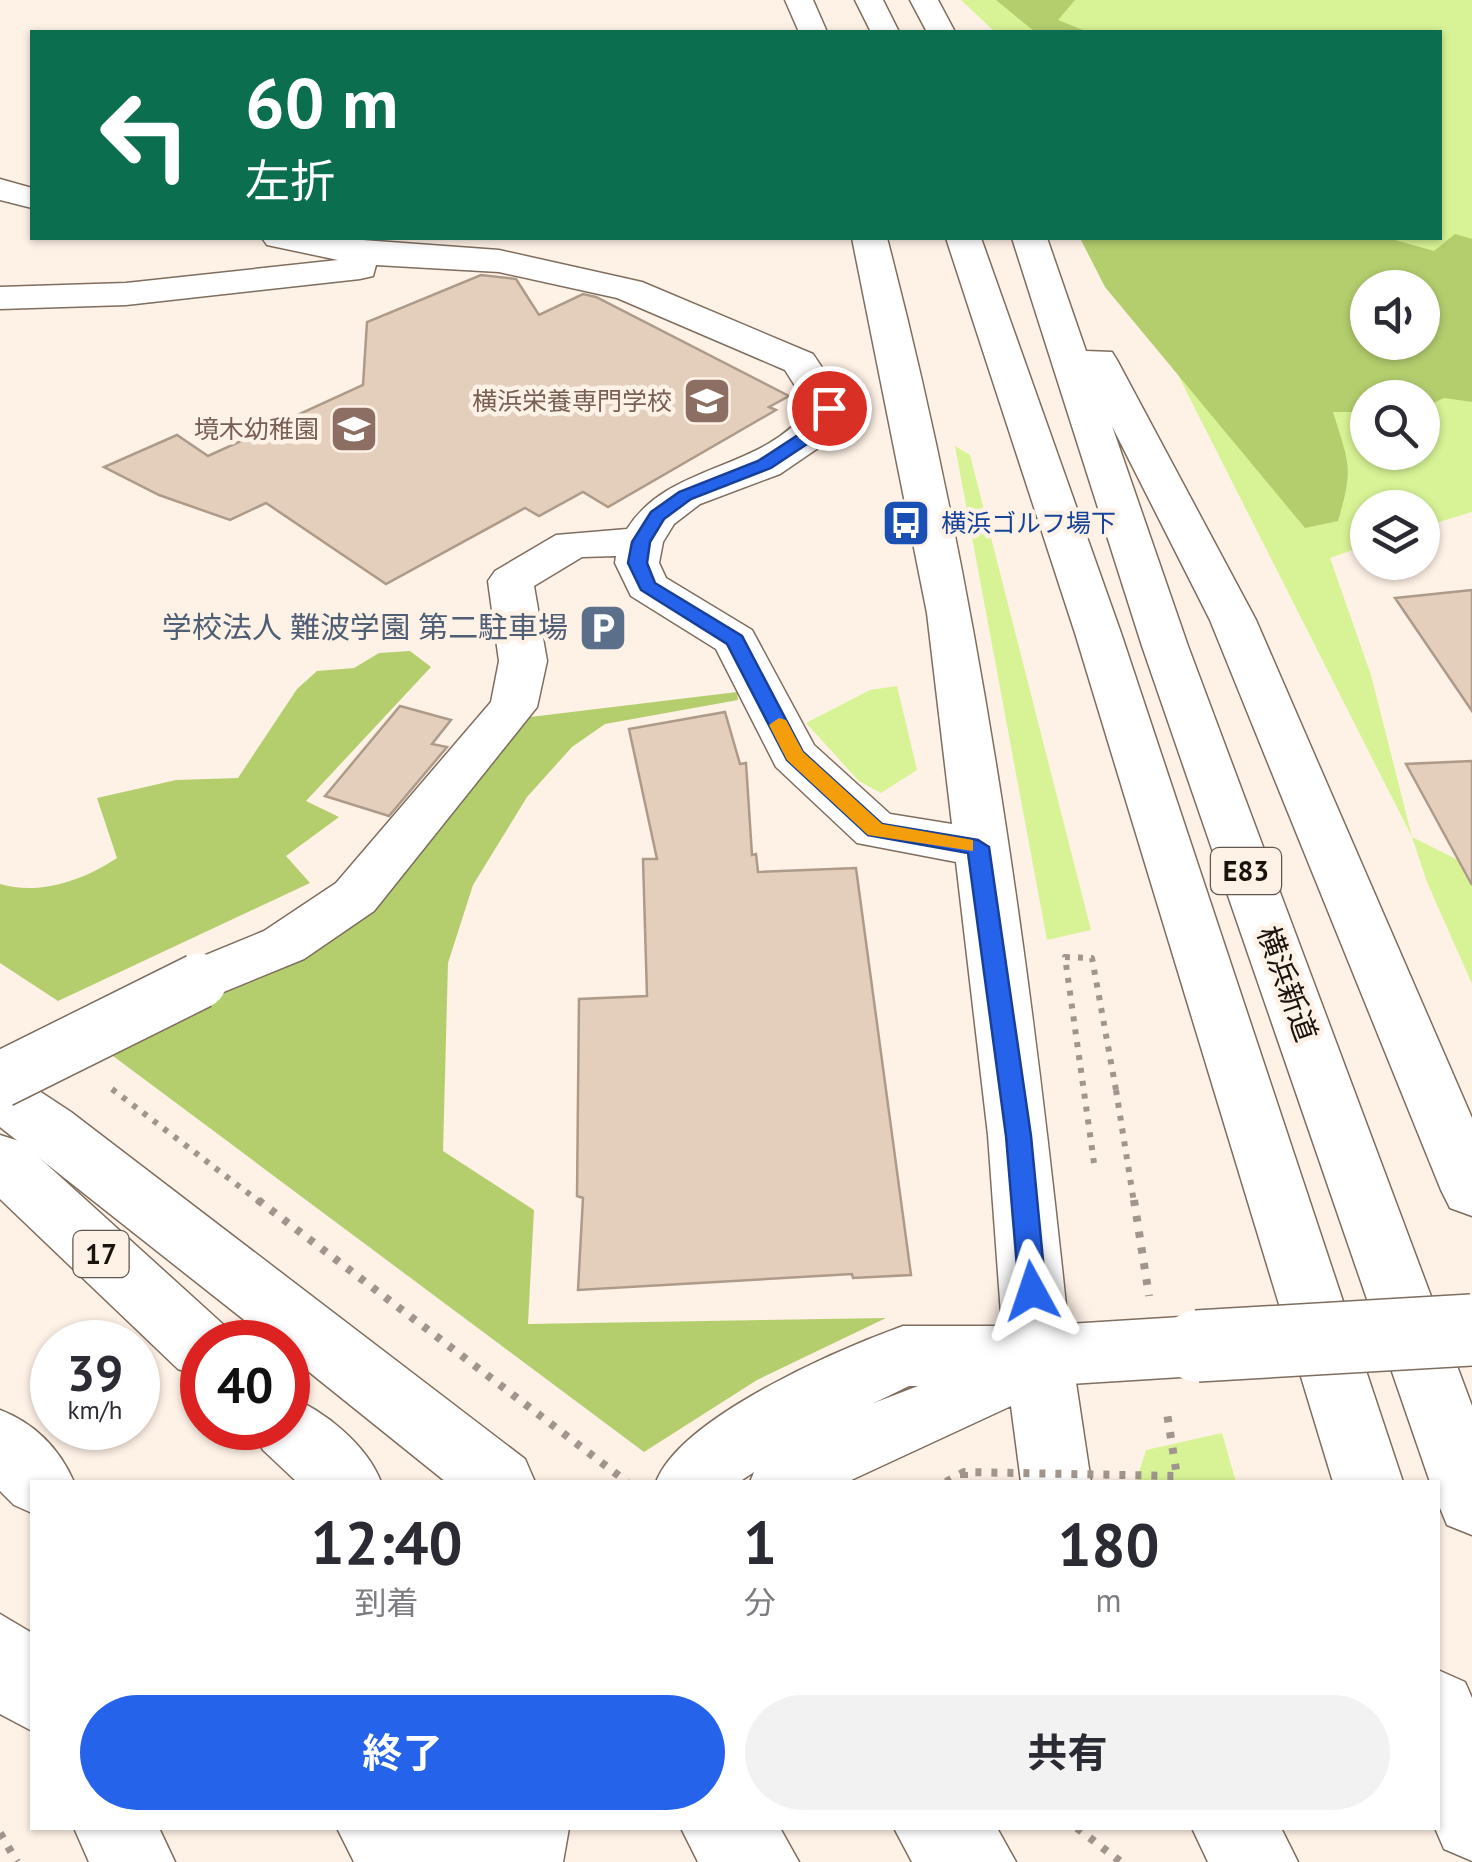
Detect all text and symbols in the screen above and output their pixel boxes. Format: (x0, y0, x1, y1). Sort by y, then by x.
text: 60 m (245, 57, 398, 147)
icon: left (80, 70, 210, 200)
text: 左折 (245, 151, 335, 209)
map controls (1350, 270, 1440, 580)
button: sound (1350, 270, 1440, 360)
pin (787, 366, 872, 451)
school or university icon: 横浜栄養専門学校 (681, 375, 733, 427)
button: search (1350, 380, 1440, 470)
icon: arrive (802, 381, 857, 436)
place label: 横浜栄養専門学校 (472, 385, 672, 417)
school or university icon: 境木幼稚園 (328, 403, 380, 455)
place label: 境木幼稚園 (194, 413, 319, 445)
button: layers (1350, 490, 1440, 580)
bus stop icon: 横浜ゴルフ場下 (880, 497, 932, 549)
place label: 横浜ゴルフ場下 (941, 507, 1116, 539)
parking icon: 学校法人 難波学園 第二駐車場 (577, 602, 629, 654)
place label: 学校法人 難波学園 第二駐車場 (162, 607, 568, 646)
road number: E83 (1211, 848, 1281, 894)
street label: 横浜新道 (1250, 920, 1327, 1047)
road number: 17 (74, 1231, 128, 1277)
position arrow (980, 1239, 1084, 1343)
speed limit sign: 40 (180, 1320, 310, 1450)
text: 39 (67, 1340, 123, 1405)
text: km/h (68, 1394, 122, 1426)
text: 12:40 (310, 1503, 463, 1581)
text: 1 (743, 1503, 777, 1581)
text: 180 (1057, 1505, 1160, 1583)
text: m (1096, 1579, 1122, 1621)
text: 到着 (355, 1581, 419, 1623)
text: 分 (744, 1581, 776, 1623)
button: 終了 (80, 1695, 725, 1810)
button: 共有 (745, 1695, 1390, 1810)

